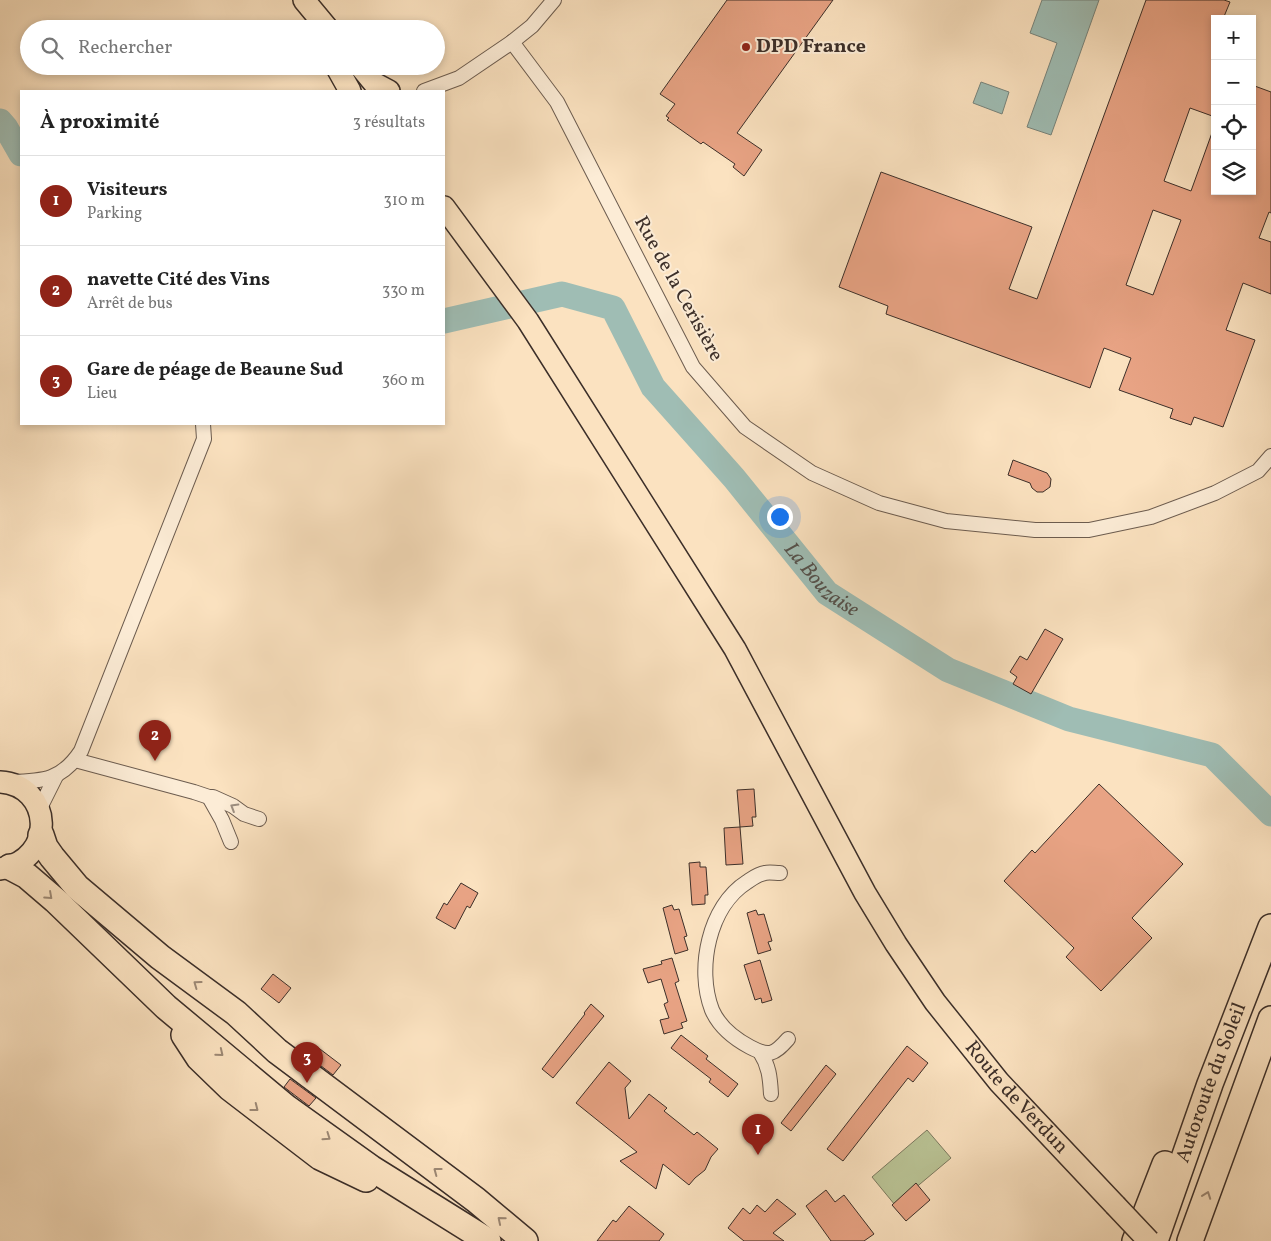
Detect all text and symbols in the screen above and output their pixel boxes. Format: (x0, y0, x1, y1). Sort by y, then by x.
map controls (1211, 15, 1256, 195)
button: + (1211, 15, 1256, 60)
search box (20, 20, 445, 75)
place label: DPD France (756, 33, 866, 61)
icon: search (38, 34, 66, 62)
text: Rechercher (78, 35, 172, 61)
marker: DPD France (740, 41, 752, 53)
button: − (1211, 60, 1256, 105)
button: locate (1211, 105, 1256, 150)
text: À proximité (40, 108, 159, 137)
text: 3 résultats (353, 112, 425, 134)
button: layers (1211, 150, 1256, 195)
text: Visiteurs (87, 177, 168, 203)
text: 1 (53, 190, 59, 212)
text: 310 m (384, 190, 425, 212)
text: Parking (87, 203, 142, 225)
street label: Rue de la Cerisière (626, 211, 730, 367)
text: navette Cité des Vins (87, 267, 270, 293)
text: 2 (52, 280, 60, 302)
text: 330 m (382, 280, 425, 302)
text: Arrêt de bus (87, 293, 173, 315)
text: Gare de péage de Beaune Sud (87, 357, 343, 383)
text: 3 (52, 370, 60, 392)
text: 360 m (382, 370, 425, 392)
text: Lieu (87, 383, 117, 405)
your location (767, 504, 793, 530)
water label: La Bouzaise (777, 536, 865, 624)
pin: 2 (139, 720, 171, 761)
one-way arrow (230, 804, 239, 814)
one-way arrow (44, 890, 53, 899)
one-way arrow (194, 982, 203, 990)
street label: Autoroute du Soleil (1169, 999, 1254, 1167)
street label: Route de Verdun (958, 1035, 1074, 1161)
pin: 3 (291, 1042, 323, 1083)
one-way arrow (214, 1048, 223, 1056)
one-way arrow (249, 1102, 258, 1110)
pin: 1 (742, 1114, 774, 1155)
one-way arrow (321, 1131, 330, 1139)
one-way arrow (434, 1168, 443, 1176)
one-way arrow (1201, 1191, 1211, 1200)
one-way arrow (497, 1217, 506, 1226)

